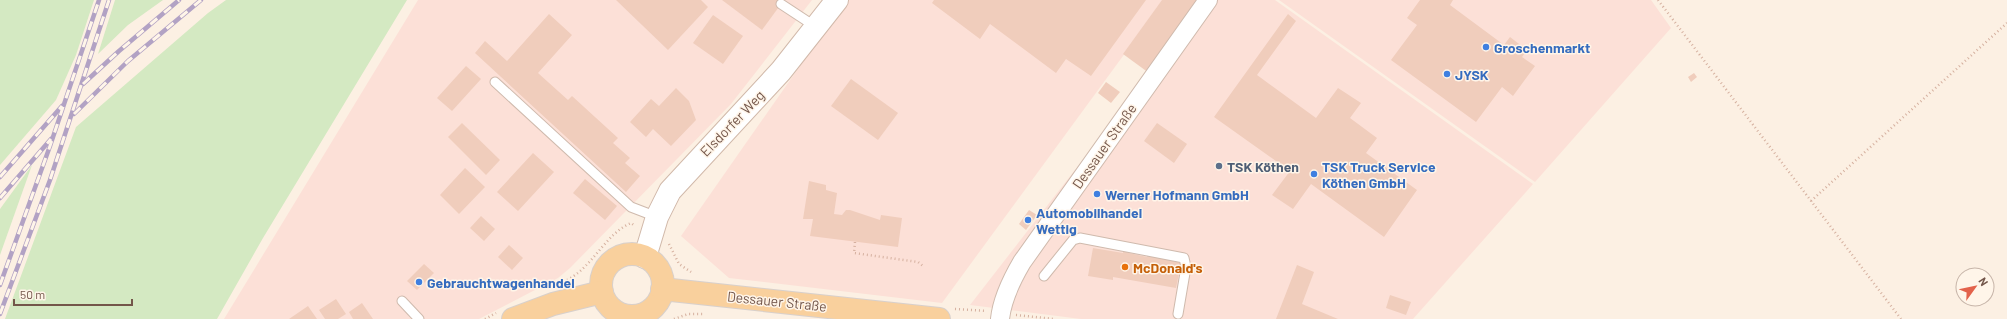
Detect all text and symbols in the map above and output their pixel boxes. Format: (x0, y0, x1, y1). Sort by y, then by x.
place label: Groschenmarkt (1494, 39, 1590, 56)
marker: Groschenmarkt (1481, 42, 1491, 52)
place label: JYSK (1455, 66, 1489, 83)
marker: JYSK (1442, 69, 1452, 79)
street label: Elsdorfer Weg (696, 86, 768, 160)
street label: Dessauer Straße (1068, 100, 1140, 192)
place label: TSK Köthen (1227, 158, 1299, 175)
place label: TSK Truck Service Köthen GmbH (1322, 158, 1436, 191)
marker: TSK Köthen (1214, 161, 1224, 171)
marker: TSK Truck Service Köthen GmbH (1309, 169, 1319, 179)
place label: Werner Hofmann GmbH (1105, 186, 1249, 203)
marker: Werner Hofmann GmbH (1092, 189, 1102, 199)
place label: Automobilhandel Wettig (1036, 204, 1142, 237)
marker: Automobilhandel Wettig (1023, 215, 1033, 225)
place label: McDonald's (1133, 259, 1202, 276)
marker: McDonald's (1120, 262, 1130, 272)
north arrow (1955, 267, 1995, 307)
place label: Gebrauchtwagenhandel (427, 274, 575, 291)
text: N (1976, 275, 1991, 288)
marker: Gebrauchtwagenhandel (414, 277, 424, 287)
scale bar (14, 281, 132, 307)
text: 50 m (20, 287, 45, 301)
street label: Dessauer Straße (726, 287, 828, 315)

